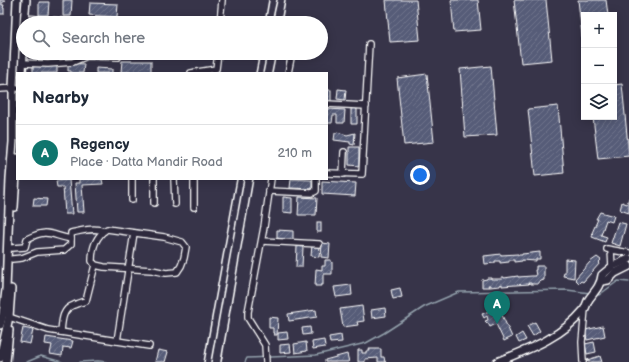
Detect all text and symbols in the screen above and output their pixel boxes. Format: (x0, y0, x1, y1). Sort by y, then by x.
map controls (581, 12, 617, 120)
button: + (581, 12, 617, 48)
search box (16, 16, 328, 60)
icon: search (30, 27, 52, 49)
text: Search here (62, 29, 145, 48)
button: − (581, 48, 617, 84)
button: layers (581, 84, 617, 120)
text: Nearby (32, 88, 89, 108)
text: Regency (70, 135, 129, 154)
text: A (41, 145, 49, 161)
text: 210 m (278, 145, 312, 161)
text: Place · Datta Mandir Road (70, 154, 223, 170)
your location (410, 165, 430, 185)
pin: A (484, 291, 510, 324)

